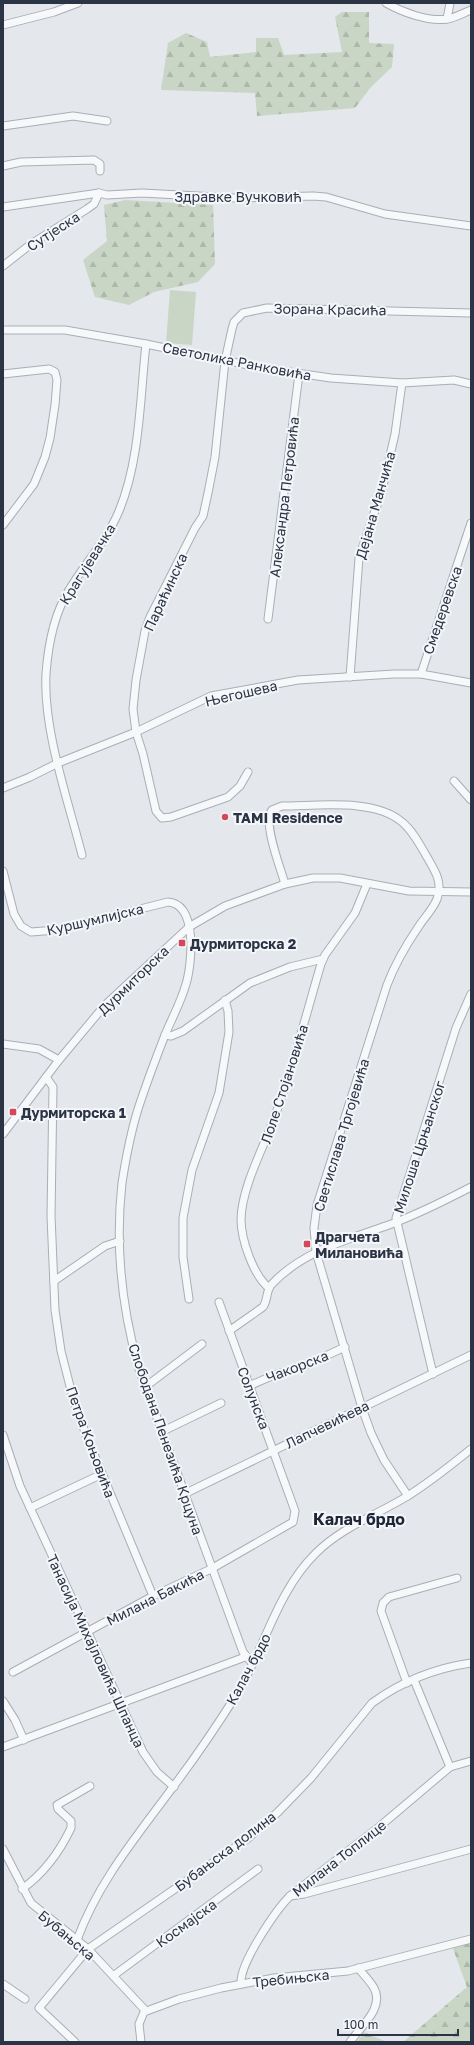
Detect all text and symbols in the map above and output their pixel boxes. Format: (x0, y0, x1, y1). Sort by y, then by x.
street label: Здравке Вучковић (174, 188, 302, 205)
street label: Сутјеска (23, 208, 83, 254)
street label: Зорана Красића (273, 300, 387, 318)
street label: Светолика Ранковића (161, 338, 313, 384)
street label: Александра Петровића (266, 416, 302, 578)
street label: Дејана Манчића (352, 449, 398, 561)
street label: Крагујевачка (55, 520, 119, 608)
street label: Параћинска (140, 550, 190, 634)
street label: Смедеревска (419, 564, 465, 656)
street label: Његошева (203, 676, 279, 710)
place label: TAMI Residence (233, 809, 343, 826)
marker: TAMI Residence (220, 812, 230, 822)
street label: Куршумлијска (45, 900, 145, 938)
place label: Дурмиторска 2 (190, 935, 297, 952)
marker: Дурмиторска 2 (177, 938, 187, 948)
street label: Дурмиторска (94, 942, 172, 1018)
street label: Лоле Стојановића (257, 1022, 311, 1146)
street label: Светислава Тргојевића (310, 1056, 372, 1214)
street label: Милоша Црњанског (390, 1078, 449, 1215)
place label: Дурмиторска 1 (21, 1104, 126, 1121)
marker: Дурмиторска 1 (8, 1107, 18, 1117)
place label: Драгчета Милановића (315, 1228, 403, 1261)
marker: Драгчета Милановића (302, 1239, 312, 1249)
street label: Слободана Пенезића Крцуна (125, 1341, 207, 1537)
street label: Чакорска (263, 1346, 331, 1386)
street label: Солунска (234, 1364, 274, 1432)
street label: Петра Коњовића (63, 1384, 119, 1500)
street label: Лапчевићева (282, 1396, 372, 1452)
district label: Калач брдо (313, 1509, 405, 1529)
street label: Танасија Михајловића Шпанца (44, 1552, 148, 1750)
street label: Милана Бакића (103, 1565, 207, 1629)
street label: Калач брдо (222, 1630, 274, 1708)
street label: Бубањска долина (171, 1807, 279, 1895)
street label: Милана Топлице (289, 1816, 389, 1900)
street label: Космајска (152, 1895, 220, 1951)
street label: Бубањска (35, 1906, 99, 1964)
street label: Требињска (252, 1966, 330, 1990)
scale bar (338, 2011, 458, 2037)
text: 100 m (344, 2017, 378, 2032)

